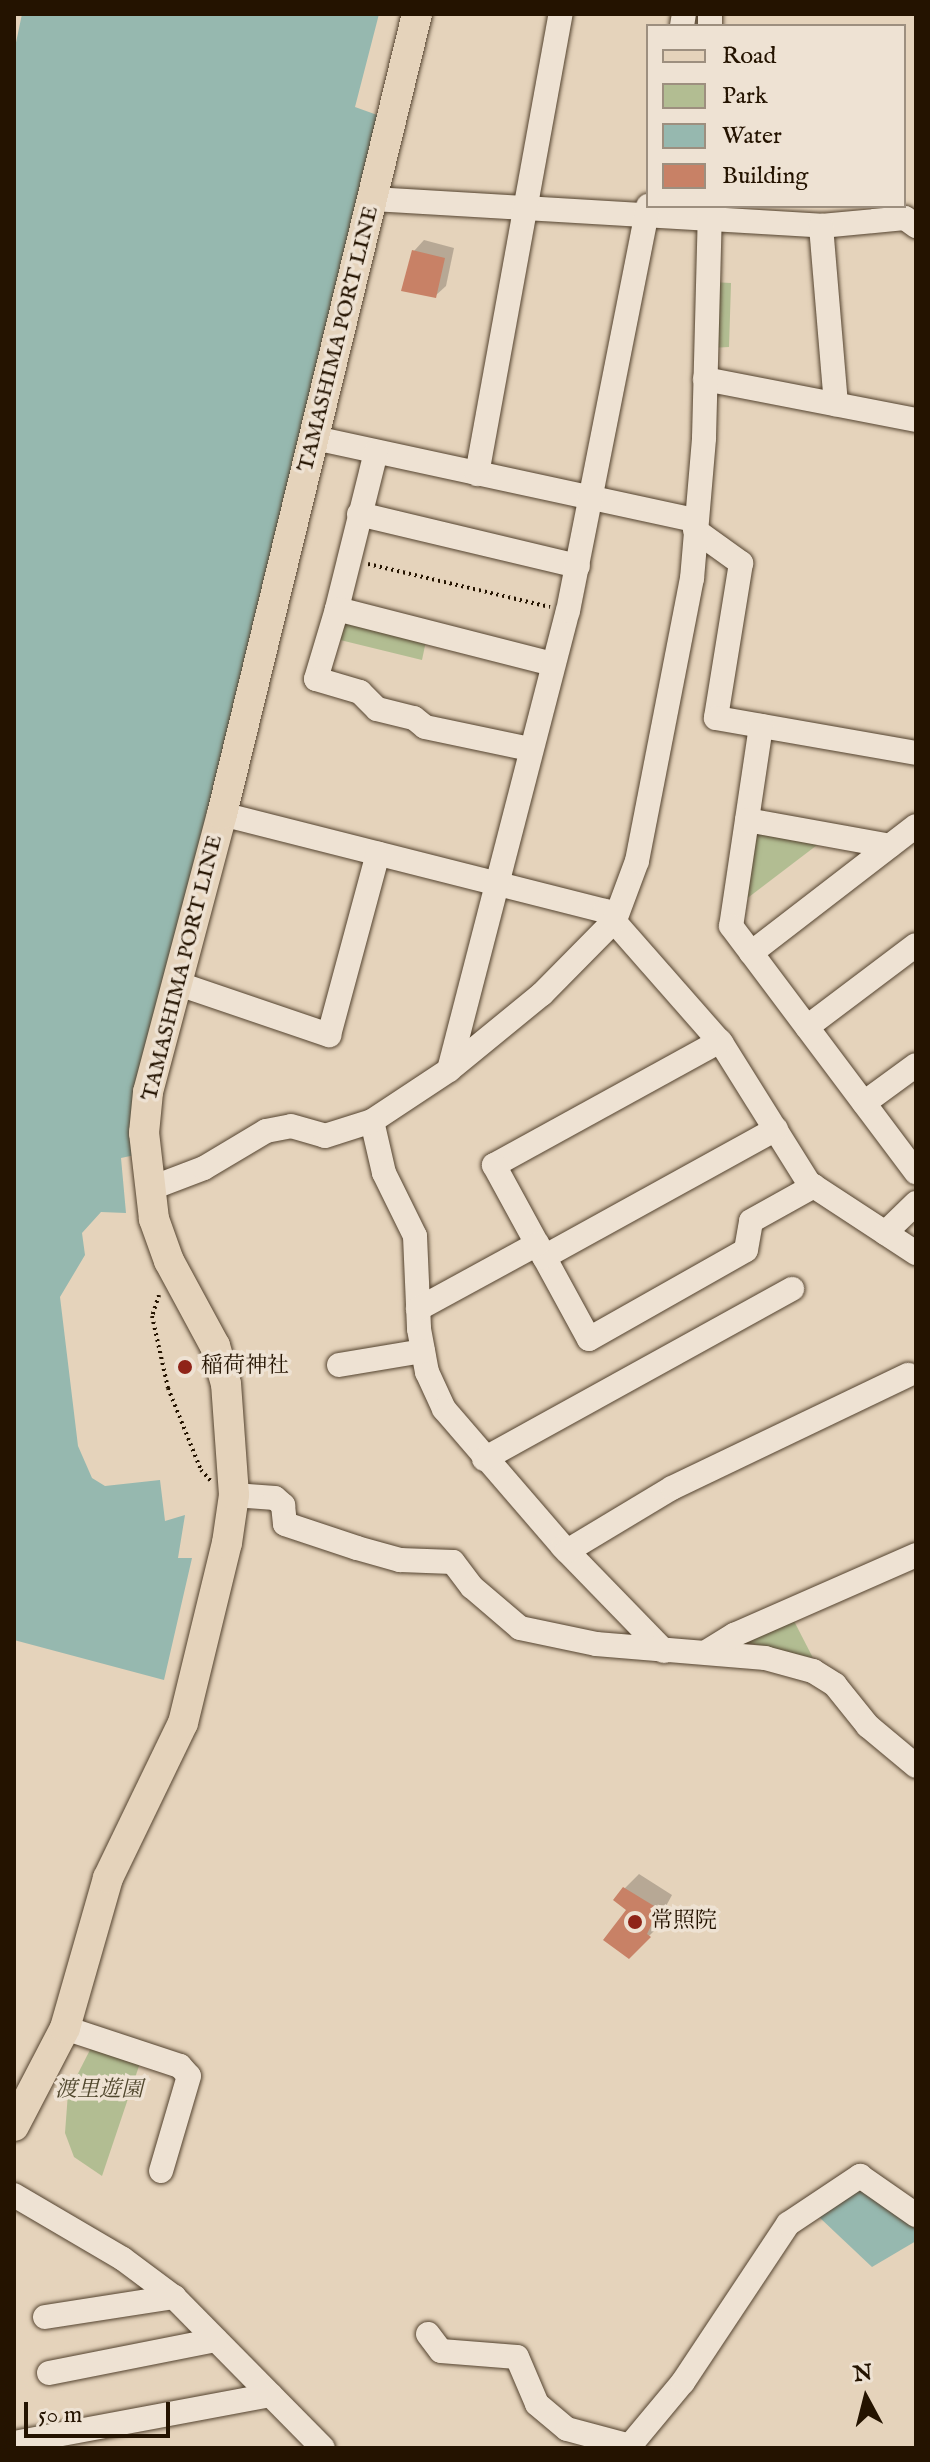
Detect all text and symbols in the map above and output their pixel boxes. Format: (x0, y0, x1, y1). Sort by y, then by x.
legend (646, 24, 906, 208)
text: Road (722, 41, 776, 72)
text: Park (722, 81, 768, 112)
text: Water (722, 121, 782, 152)
text: Building (722, 161, 808, 192)
street label: TAMASHIMA PORT LINE (293, 203, 385, 475)
street label: TAMASHIMA PORT LINE (137, 832, 229, 1104)
place label: 稲荷神社 (201, 1354, 289, 1380)
marker: 稲荷神社 (176, 1358, 194, 1376)
place label: 常照院 (651, 1909, 717, 1935)
marker: 常照院 (626, 1913, 644, 1931)
park label: 渡里遊園 (55, 2078, 143, 2104)
north arrow (826, 2358, 906, 2438)
text: N (852, 2359, 874, 2389)
scale bar (28, 2386, 174, 2436)
text: 50 m (38, 2400, 82, 2431)

